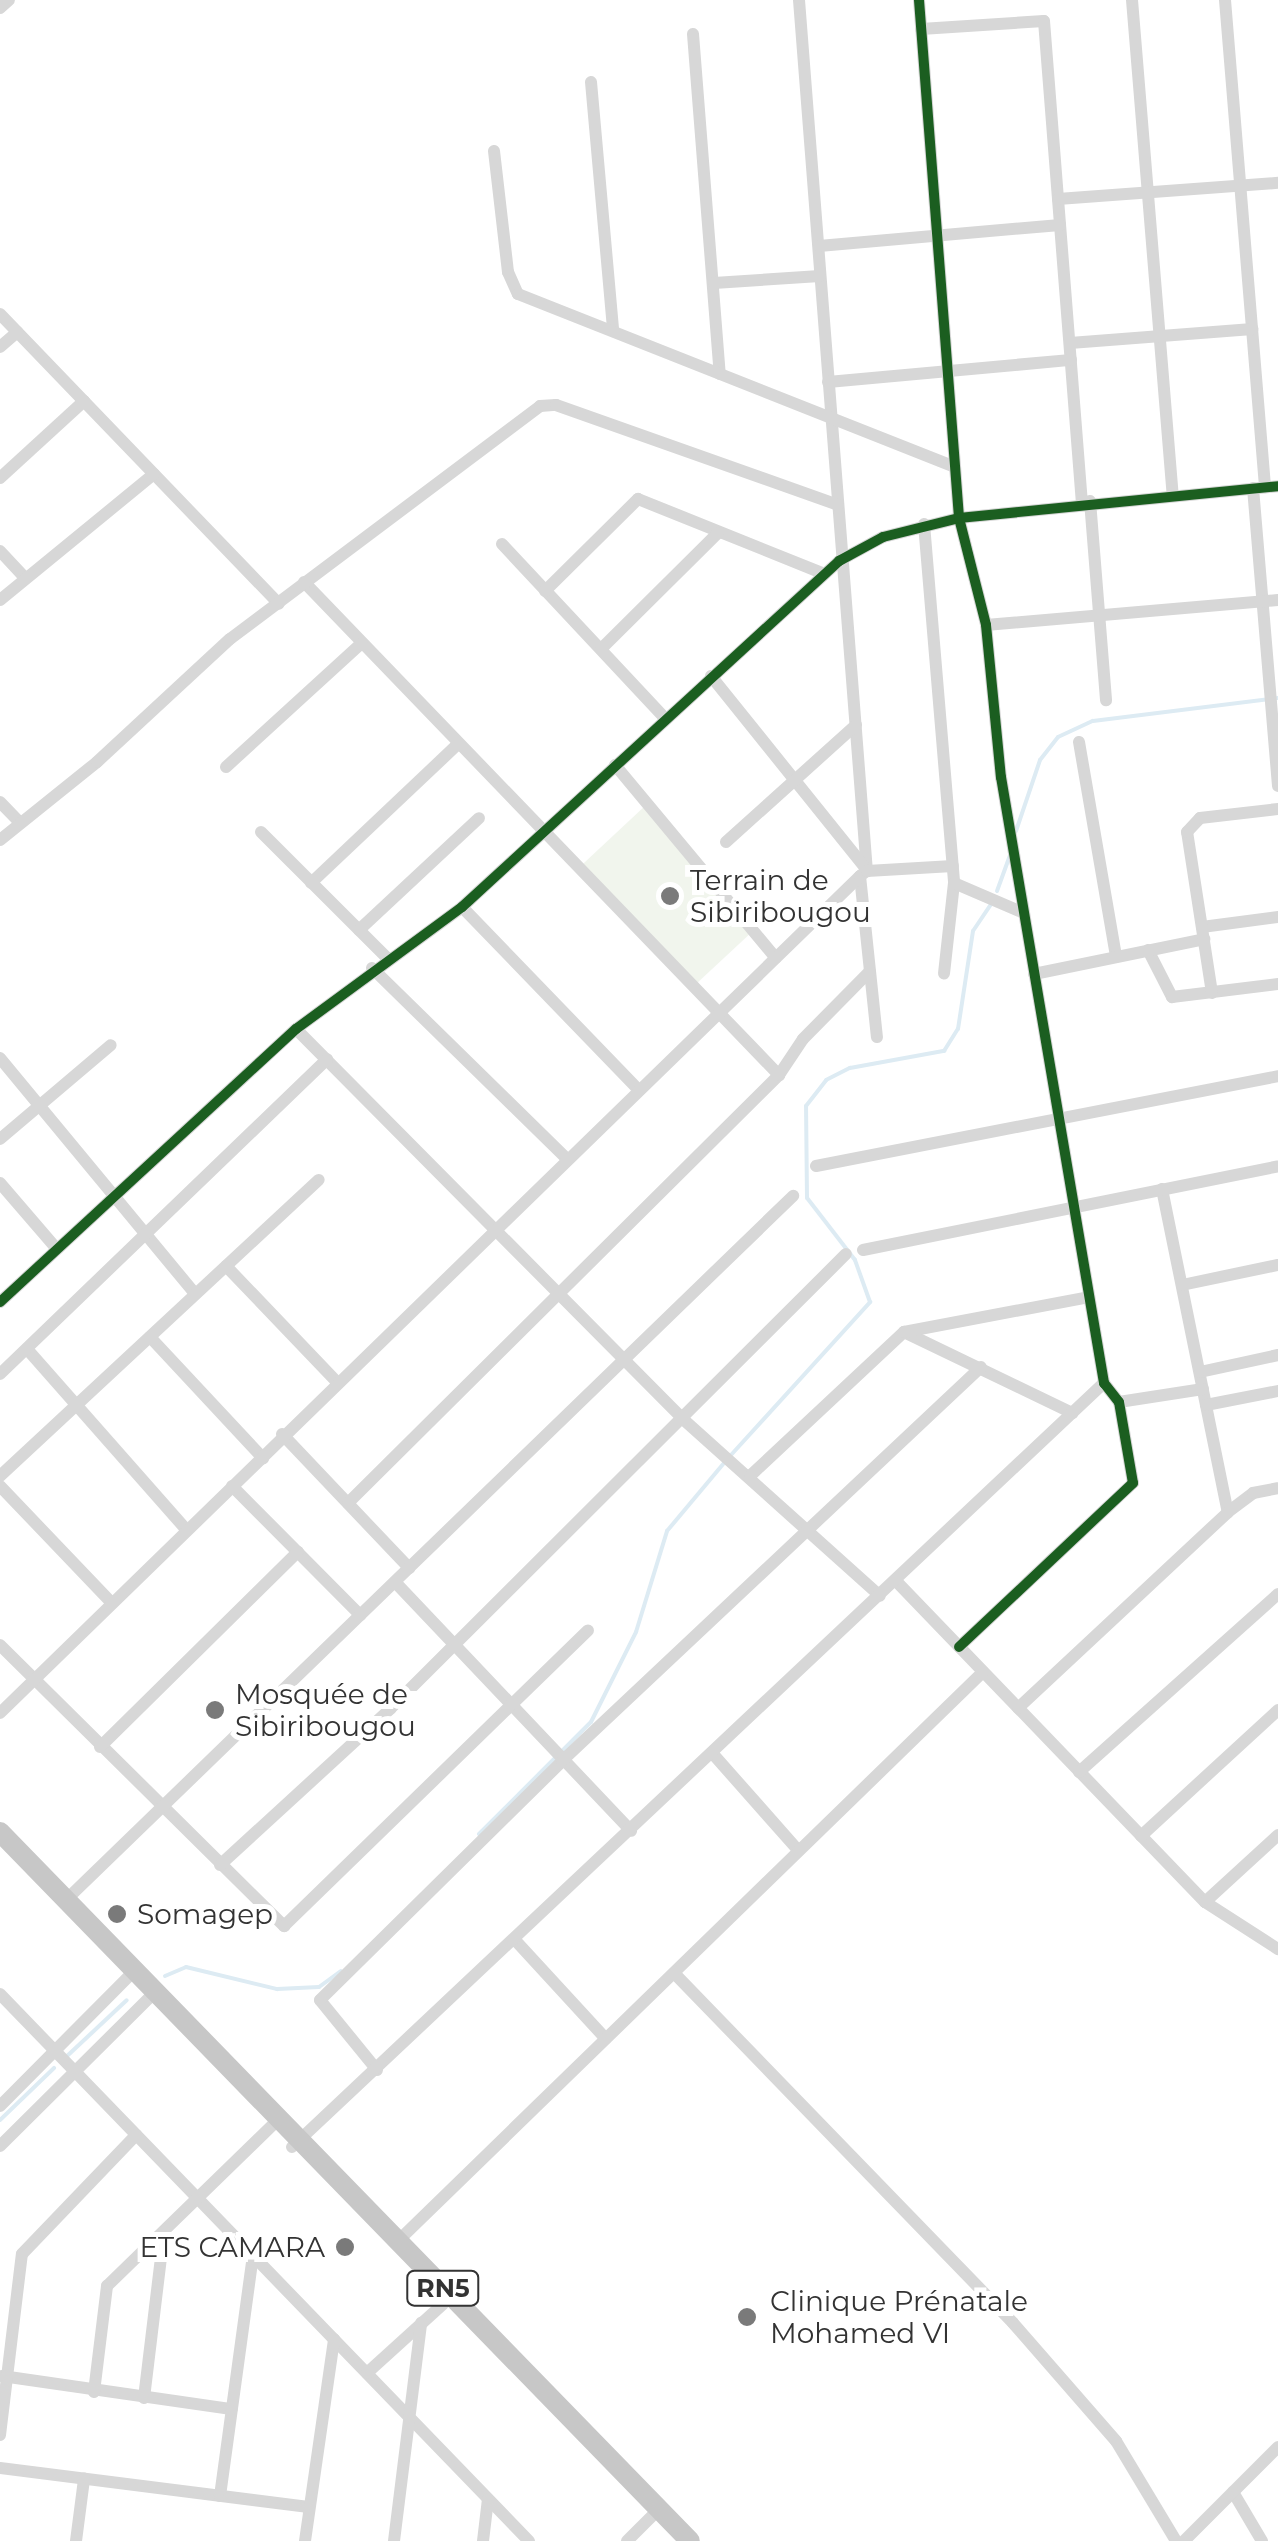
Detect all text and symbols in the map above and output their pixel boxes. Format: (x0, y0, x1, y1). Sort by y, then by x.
place label: Terrain de Sibiribougou (690, 863, 871, 929)
marker: Terrain de Sibiribougou (659, 885, 681, 907)
place label: Mosquée de Sibiribougou (235, 1677, 416, 1743)
marker: Mosquée de Sibiribougou (204, 1699, 226, 1721)
place label: Somagep (137, 1897, 273, 1931)
marker: Somagep (106, 1903, 128, 1925)
place label: ETS CAMARA (139, 2230, 325, 2264)
marker: ETS CAMARA (334, 2236, 356, 2258)
road number: RN5 (406, 2268, 480, 2308)
place label: Clinique Prénatale Mohamed VI (770, 2284, 1028, 2350)
marker: Clinique Prénatale Mohamed VI (734, 2304, 760, 2330)

